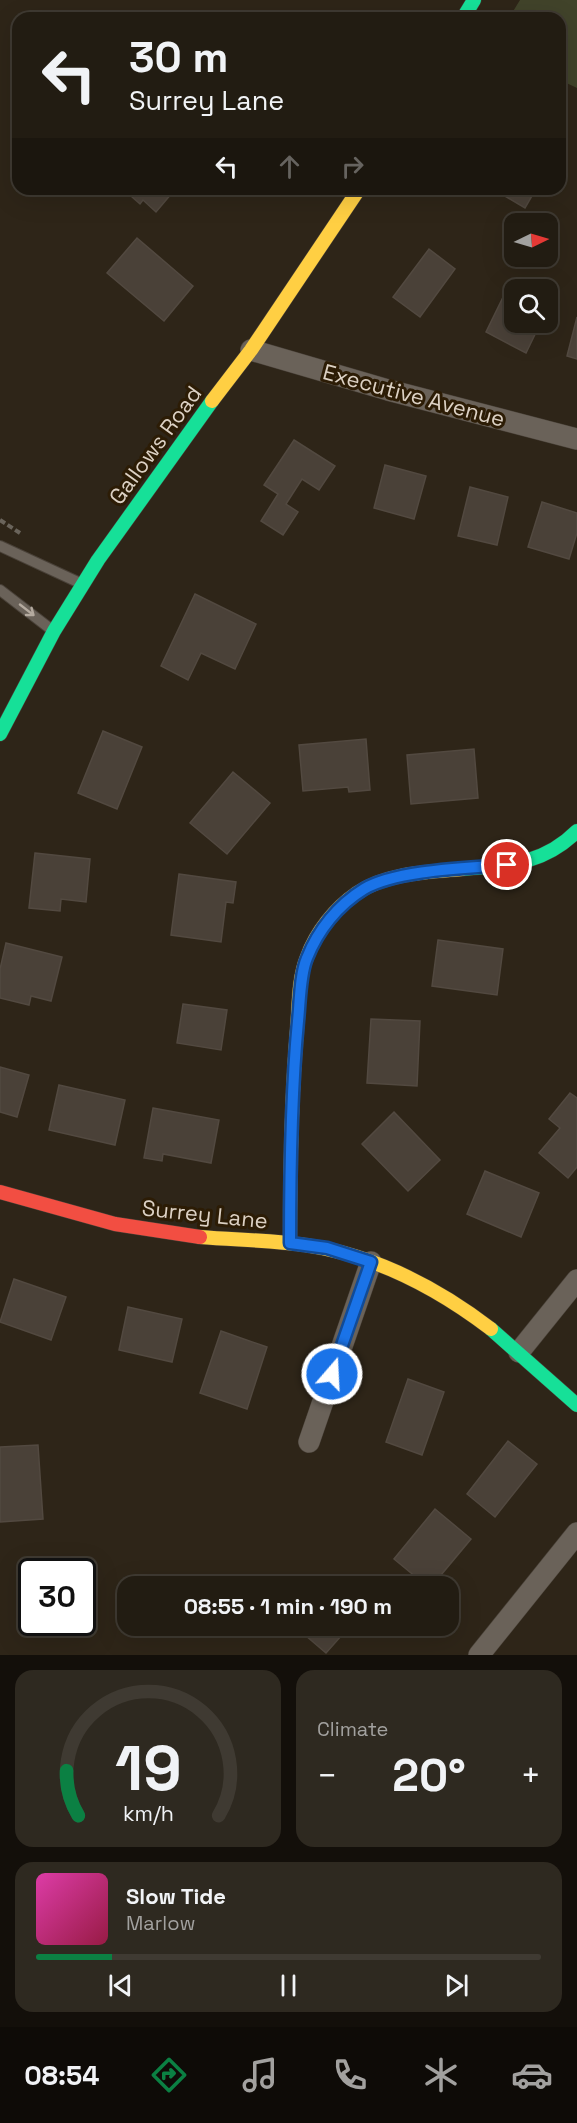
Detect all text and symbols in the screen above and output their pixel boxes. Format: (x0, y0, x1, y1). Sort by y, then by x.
text: 30 m (129, 31, 228, 84)
icon: left (30, 36, 108, 114)
text: Surrey Lane (129, 83, 284, 118)
icon: left (210, 150, 243, 183)
icon: ahead (273, 150, 306, 183)
icon: right (336, 150, 369, 183)
north arrow (504, 213, 558, 267)
map controls (504, 213, 558, 333)
button: search (504, 279, 558, 333)
street label: Executive Avenue (320, 357, 508, 433)
street label: Gallows Road (103, 380, 207, 510)
one-way arrow (19, 604, 35, 617)
pin (481, 839, 532, 890)
icon: arrive (490, 848, 523, 881)
street label: Surrey Lane (141, 1193, 269, 1235)
position arrow (300, 1342, 364, 1406)
speed limit sign: 30 (18, 1558, 96, 1636)
text: 08:55 · 1 min · 190 m (184, 1592, 392, 1620)
text: Climate (317, 1716, 388, 1742)
text: 19 (115, 1729, 181, 1808)
text: 20° (392, 1747, 466, 1804)
text: − (317, 1755, 337, 1797)
text: + (521, 1755, 541, 1797)
text: km/h (122, 1800, 174, 1827)
text: Slow Tide (126, 1882, 226, 1910)
text: Marlow (126, 1910, 195, 1936)
icon: previous (104, 1969, 137, 2002)
icon: pause (272, 1969, 305, 2002)
icon: next (440, 1969, 473, 2002)
icon: directions (148, 2054, 190, 2096)
icon: music (239, 2054, 281, 2096)
icon: phone (329, 2054, 371, 2096)
icon: climate (420, 2054, 462, 2096)
icon: car (511, 2054, 553, 2096)
text: 08:54 (24, 2058, 99, 2093)

